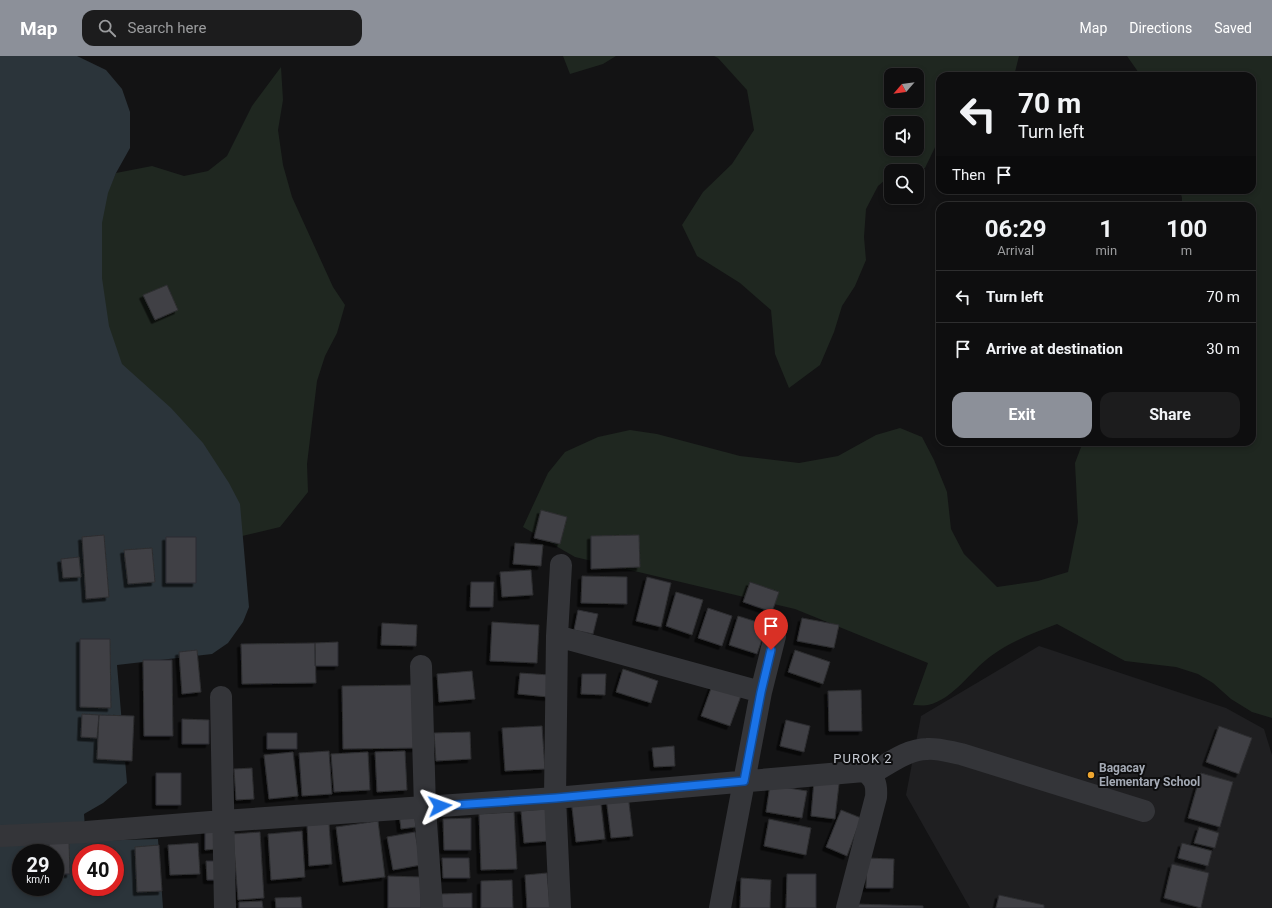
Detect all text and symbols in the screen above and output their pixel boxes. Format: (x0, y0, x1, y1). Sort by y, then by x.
search box (82, 10, 362, 46)
text: Map (20, 17, 58, 40)
icon: search (96, 17, 118, 39)
text: Search here (128, 19, 206, 37)
text: Map (1080, 20, 1107, 36)
text: Directions (1129, 20, 1192, 36)
text: Saved (1214, 20, 1252, 36)
north arrow (884, 68, 924, 108)
map controls (884, 68, 924, 204)
text: 70 m (1018, 87, 1081, 120)
icon: left (952, 88, 1004, 140)
button: sound (884, 116, 924, 156)
text: Turn left (1018, 121, 1084, 142)
button: search (884, 164, 924, 204)
icon: arrive (993, 164, 1015, 186)
text: Then (952, 166, 985, 184)
text: 06:29 (985, 215, 1047, 243)
text: 1 (1099, 215, 1113, 243)
text: 100 (1166, 215, 1207, 243)
text: Arrival (997, 243, 1034, 258)
text: min (1095, 243, 1117, 258)
text: m (1181, 243, 1192, 258)
icon: left (952, 286, 974, 308)
text: Turn left (986, 288, 1043, 306)
text: 70 m (1206, 288, 1240, 306)
icon: arrive (952, 338, 974, 360)
text: Arrive at destination (986, 340, 1123, 358)
text: 30 m (1206, 340, 1240, 358)
button: Exit (952, 392, 1092, 438)
button: Share (1100, 392, 1240, 438)
pin (754, 609, 788, 650)
icon: arrive (760, 615, 782, 637)
district label: PUROK 2 (833, 751, 893, 766)
place label: Bagacay Elementary School (1099, 761, 1200, 789)
marker: Bagacay Elementary School (1086, 770, 1096, 780)
position arrow (419, 785, 461, 827)
speed limit sign: 40 (72, 844, 124, 896)
text: 29 (27, 853, 49, 877)
text: km/h (26, 874, 50, 885)

